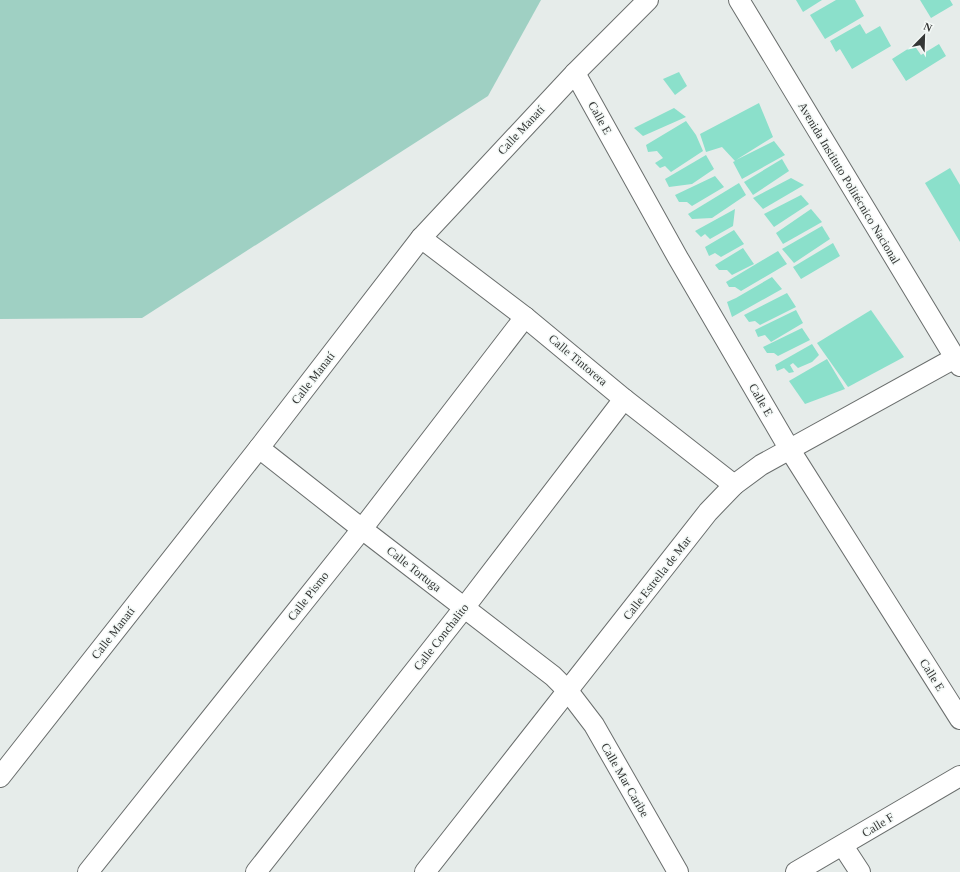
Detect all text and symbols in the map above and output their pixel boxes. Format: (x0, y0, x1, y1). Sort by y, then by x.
north arrow (904, 16, 944, 56)
text: N (922, 20, 934, 34)
street label: Calle E (585, 99, 615, 137)
street label: Avenida Instituto Politécnico Nacional (795, 100, 903, 267)
street label: Calle Manatí (495, 102, 548, 158)
street label: Calle Tintorera (546, 331, 611, 389)
street label: Calle Manatí (288, 349, 338, 407)
street label: Calle E (746, 381, 776, 419)
street label: Calle Estrella de Mar (620, 533, 694, 623)
street label: Calle Tortuga (384, 543, 445, 595)
street label: Calle Pismo (285, 569, 331, 623)
street label: Calle Conchalito (411, 601, 471, 673)
street label: Calle Manatí (88, 604, 138, 662)
street label: Calle E (917, 656, 947, 694)
street label: Calle Mar Caribe (598, 740, 652, 820)
street label: Calle F (859, 810, 897, 840)

